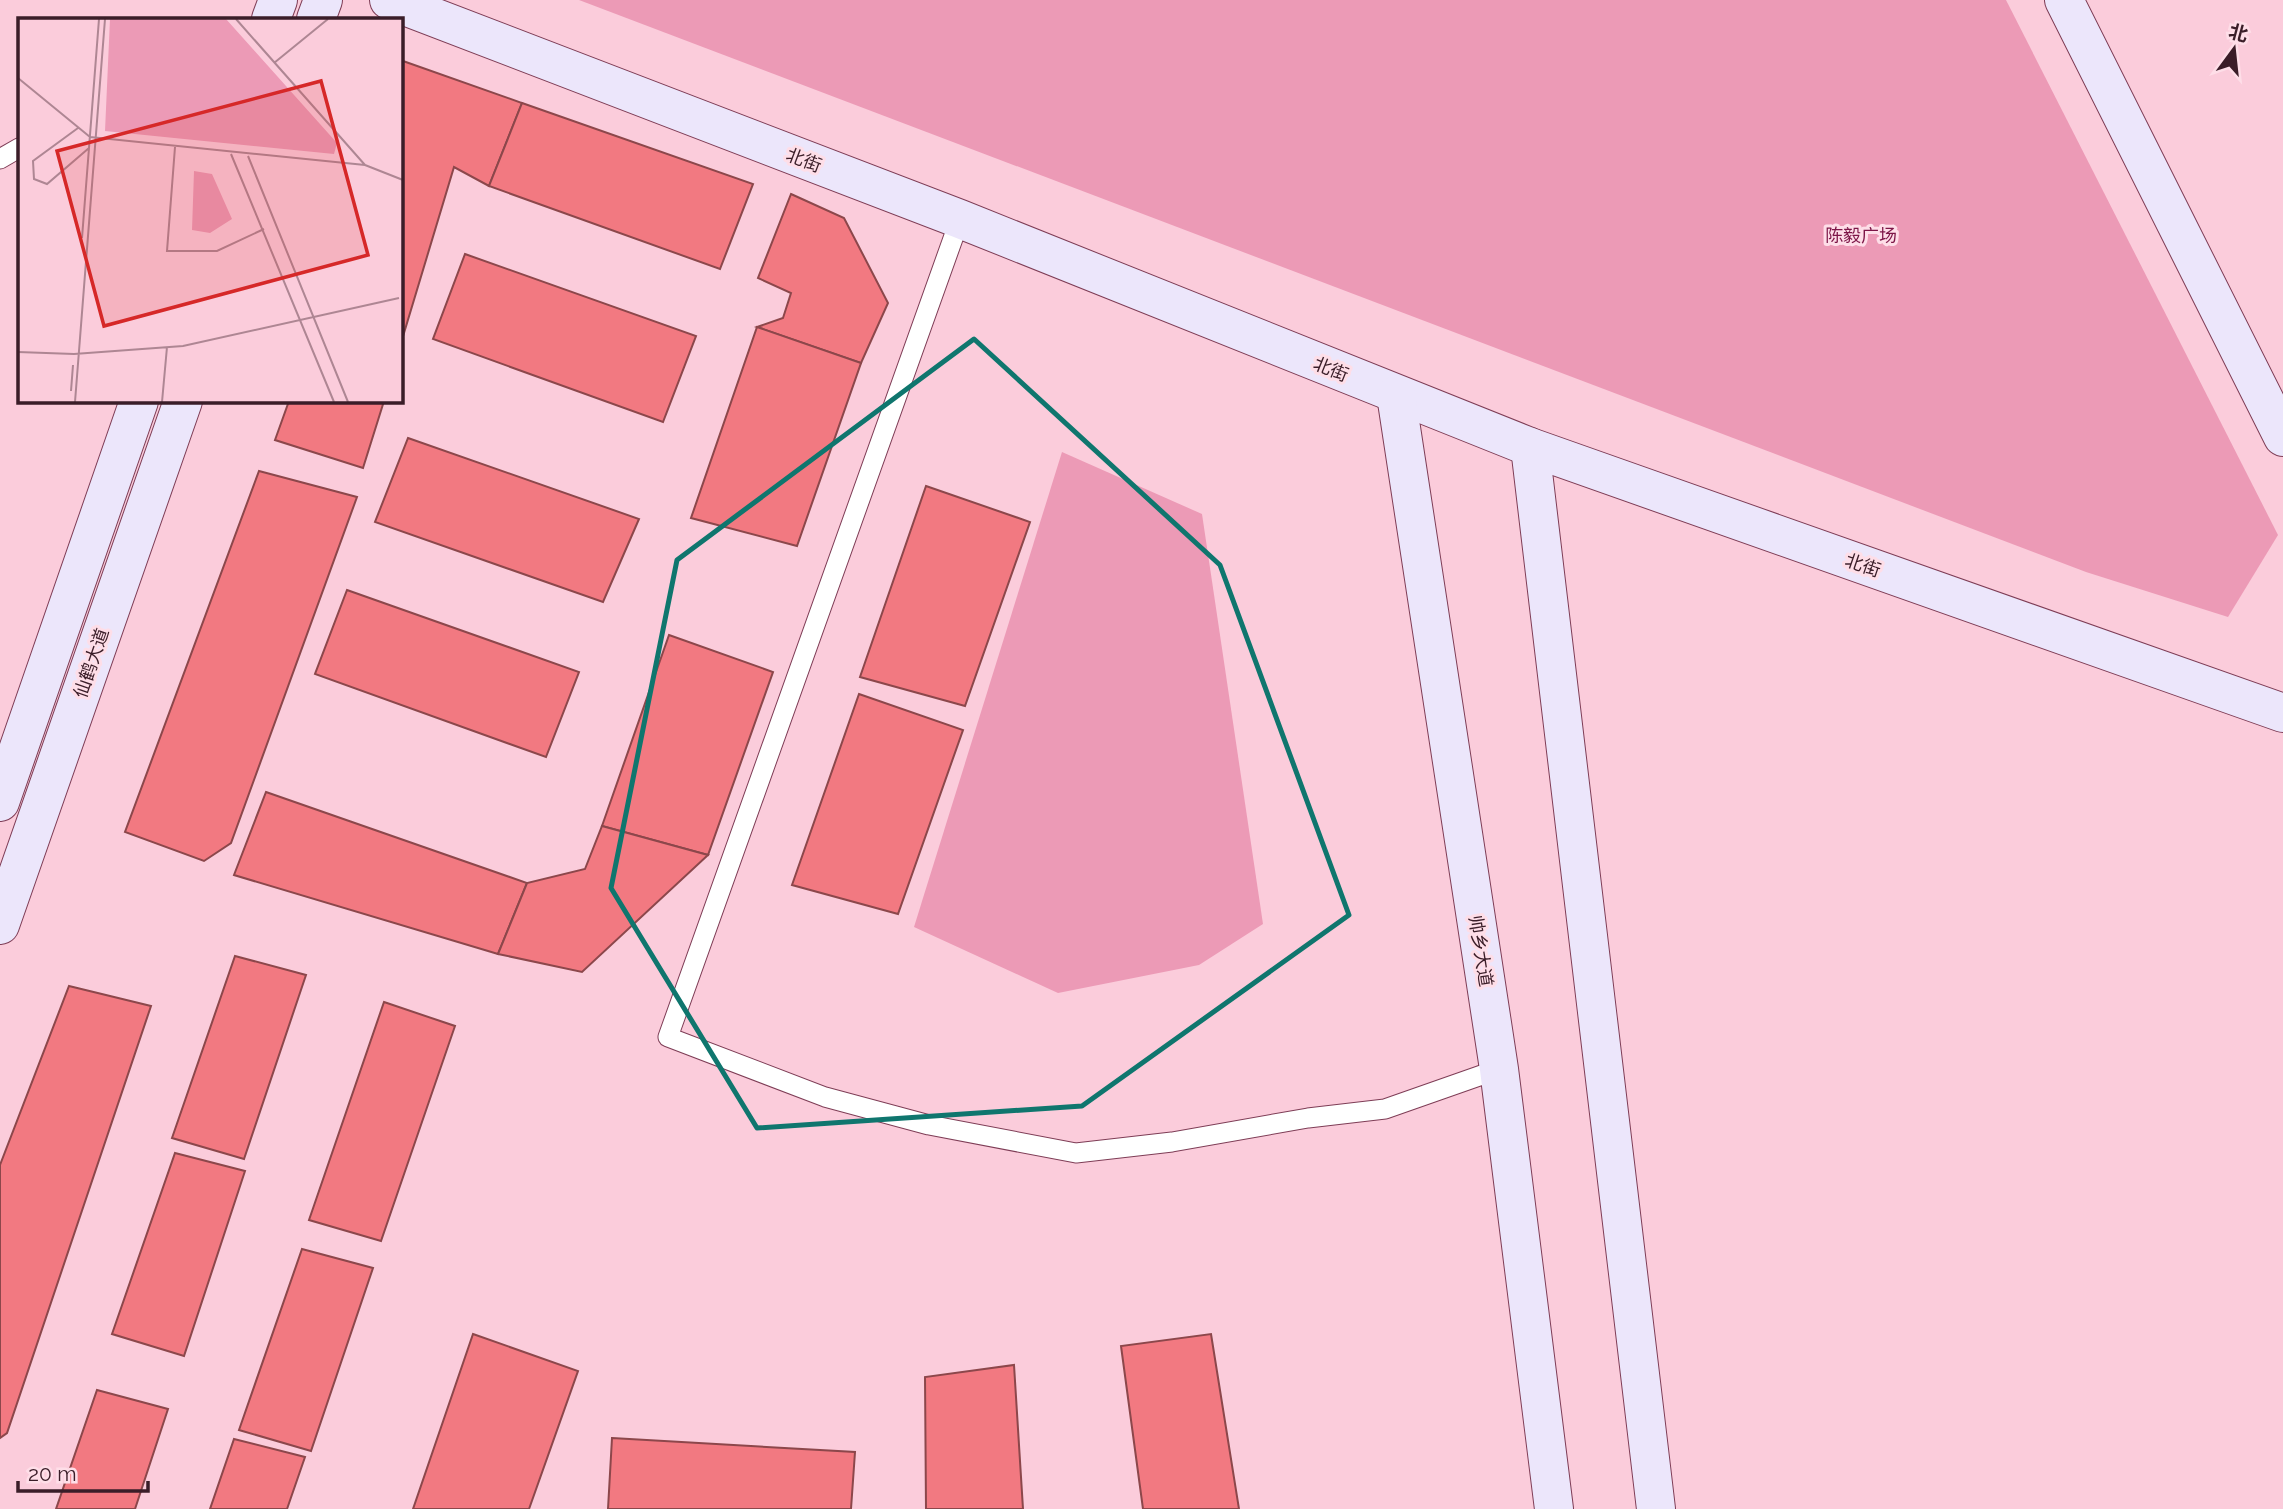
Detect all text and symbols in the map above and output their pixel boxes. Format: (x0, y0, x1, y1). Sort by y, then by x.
north arrow (2199, 14, 2269, 84)
inset map (18, 18, 402, 402)
text: 北 (2226, 19, 2250, 46)
street label: 北街 (783, 144, 825, 176)
park label: 陈毅广场 (1825, 225, 1897, 246)
street label: 北街 (1310, 353, 1352, 385)
street label: 北街 (1843, 549, 1883, 581)
street label: 仙鹤大道 (69, 626, 113, 700)
street label: 帅乡大道 (1465, 914, 1497, 988)
scale bar (18, 1450, 147, 1494)
text: 20 m (28, 1461, 76, 1486)

